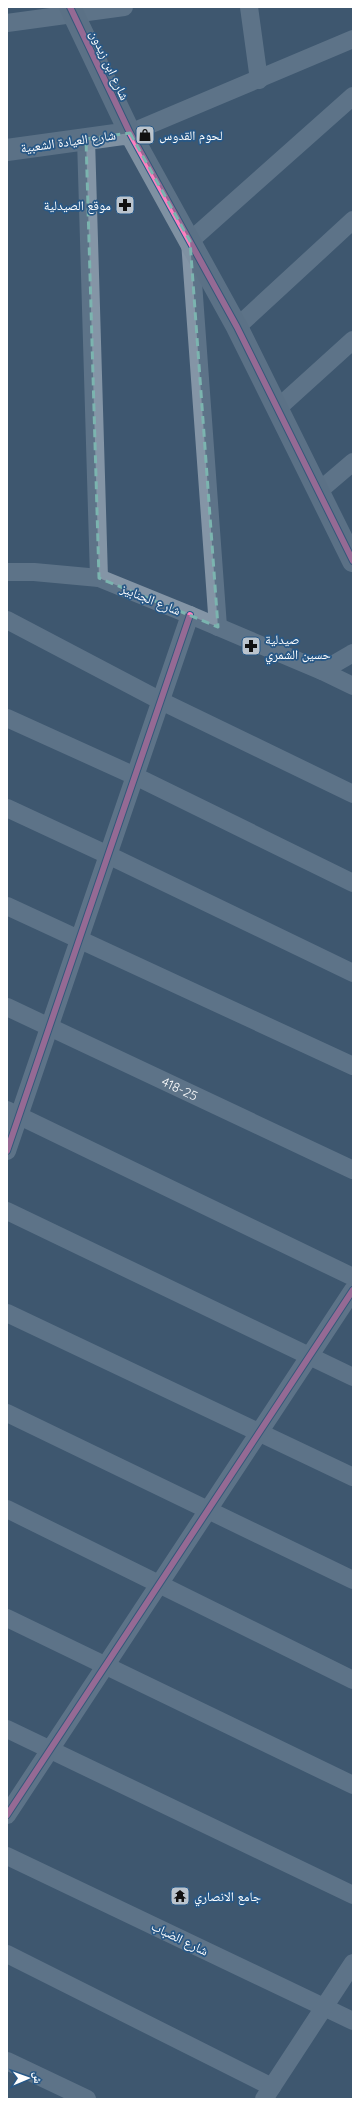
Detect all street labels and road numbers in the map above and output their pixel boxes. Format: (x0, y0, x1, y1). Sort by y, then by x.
street label: شارع ابن زيدون (85, 27, 133, 103)
street label: شارع العيادة الشعبية (19, 126, 117, 158)
street label: شارع الجنابيز (117, 579, 183, 620)
street label: 418-25 (159, 1073, 200, 1104)
street label: شارع الضباب (148, 1917, 211, 1960)

